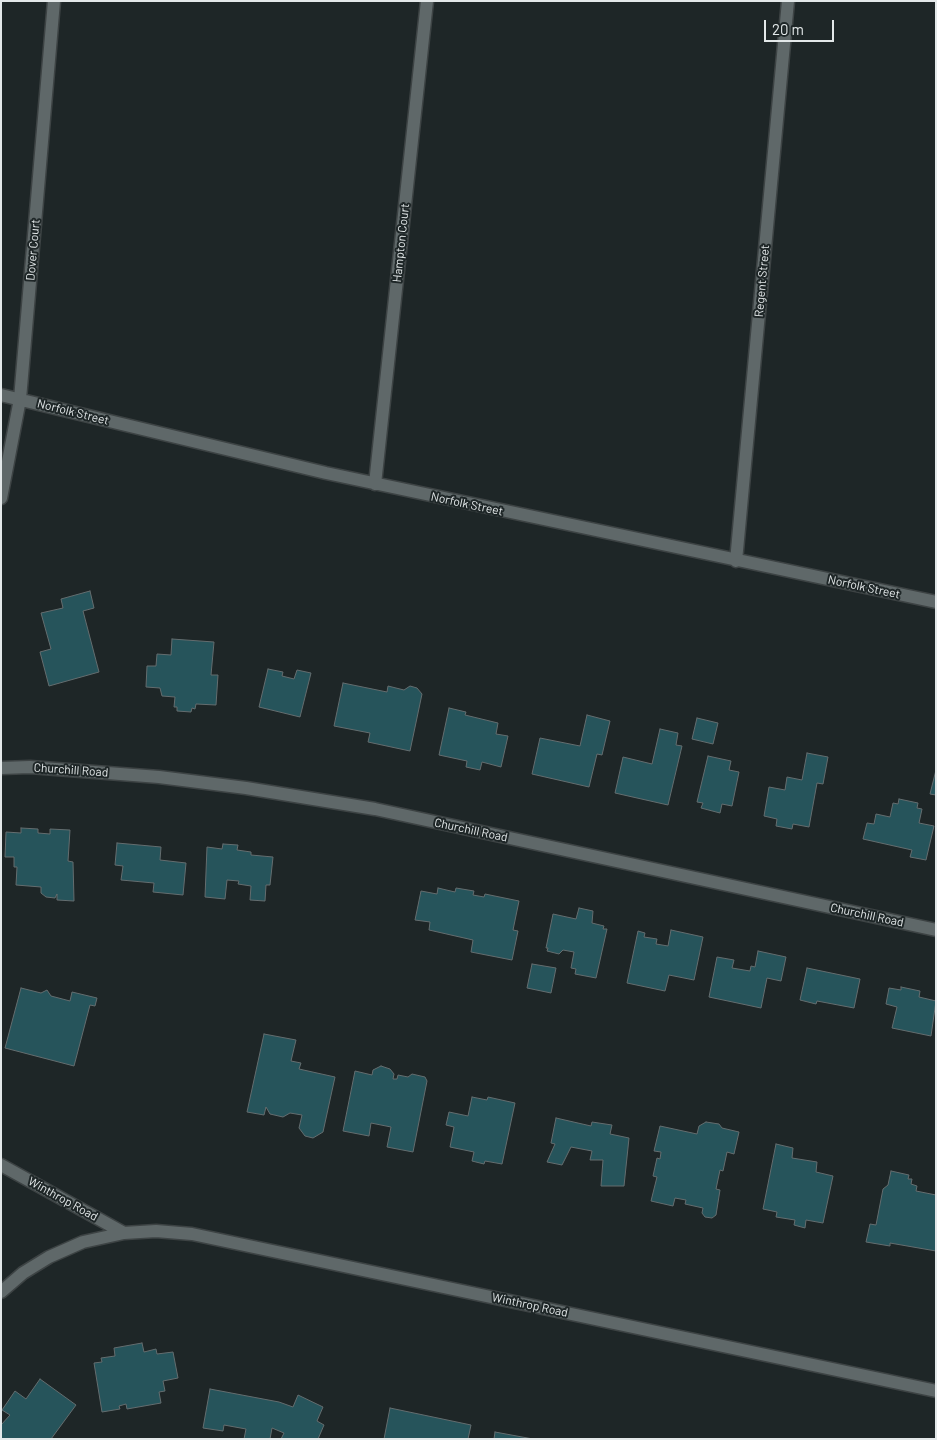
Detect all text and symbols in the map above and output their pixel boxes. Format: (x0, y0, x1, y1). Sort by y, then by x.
scale bar (767, 10, 837, 42)
text: 20 m (772, 20, 804, 38)
street label: Hampton Court (390, 203, 412, 283)
street label: Dover Court (23, 219, 43, 281)
street label: Regent Street (752, 244, 772, 318)
street label: Norfolk Street (36, 396, 110, 428)
street label: Norfolk Street (430, 489, 504, 519)
street label: Norfolk Street (827, 572, 901, 602)
street label: Churchill Road (33, 760, 109, 780)
street label: Churchill Road (433, 815, 509, 845)
street label: Churchill Road (829, 900, 905, 930)
street label: Winthrop Road (26, 1174, 100, 1224)
street label: Winthrop Road (491, 1290, 569, 1320)

